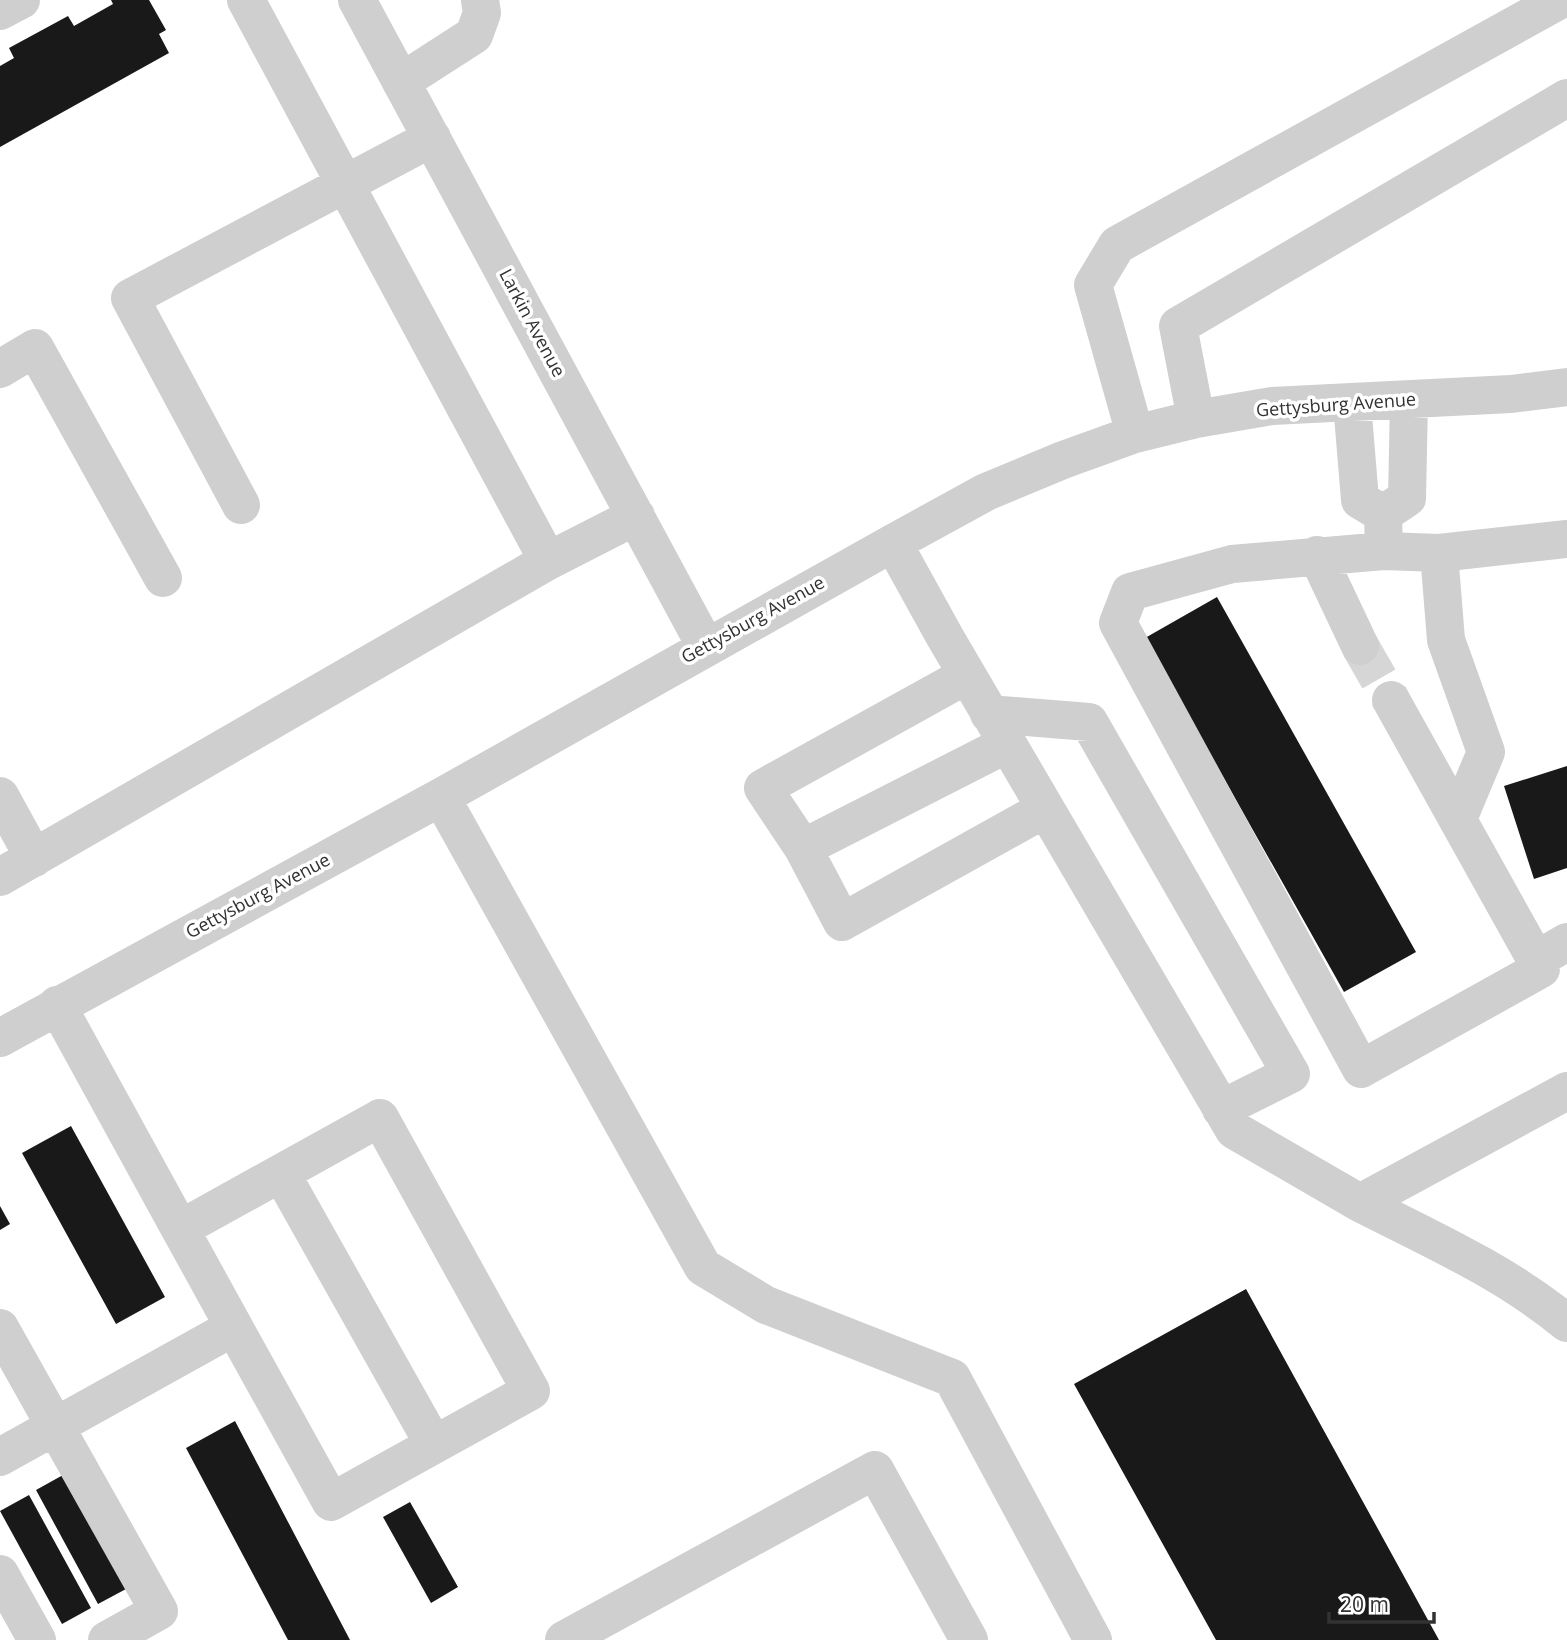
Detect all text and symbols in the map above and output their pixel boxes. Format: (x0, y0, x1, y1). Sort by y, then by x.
street label: Larkin Avenue (494, 264, 571, 381)
street label: Gettysburg Avenue (1255, 386, 1417, 422)
street label: Gettysburg Avenue (677, 570, 828, 668)
street label: Gettysburg Avenue (181, 847, 334, 943)
scale bar (1329, 1580, 1434, 1624)
text: 20 m (1340, 1590, 1389, 1618)

